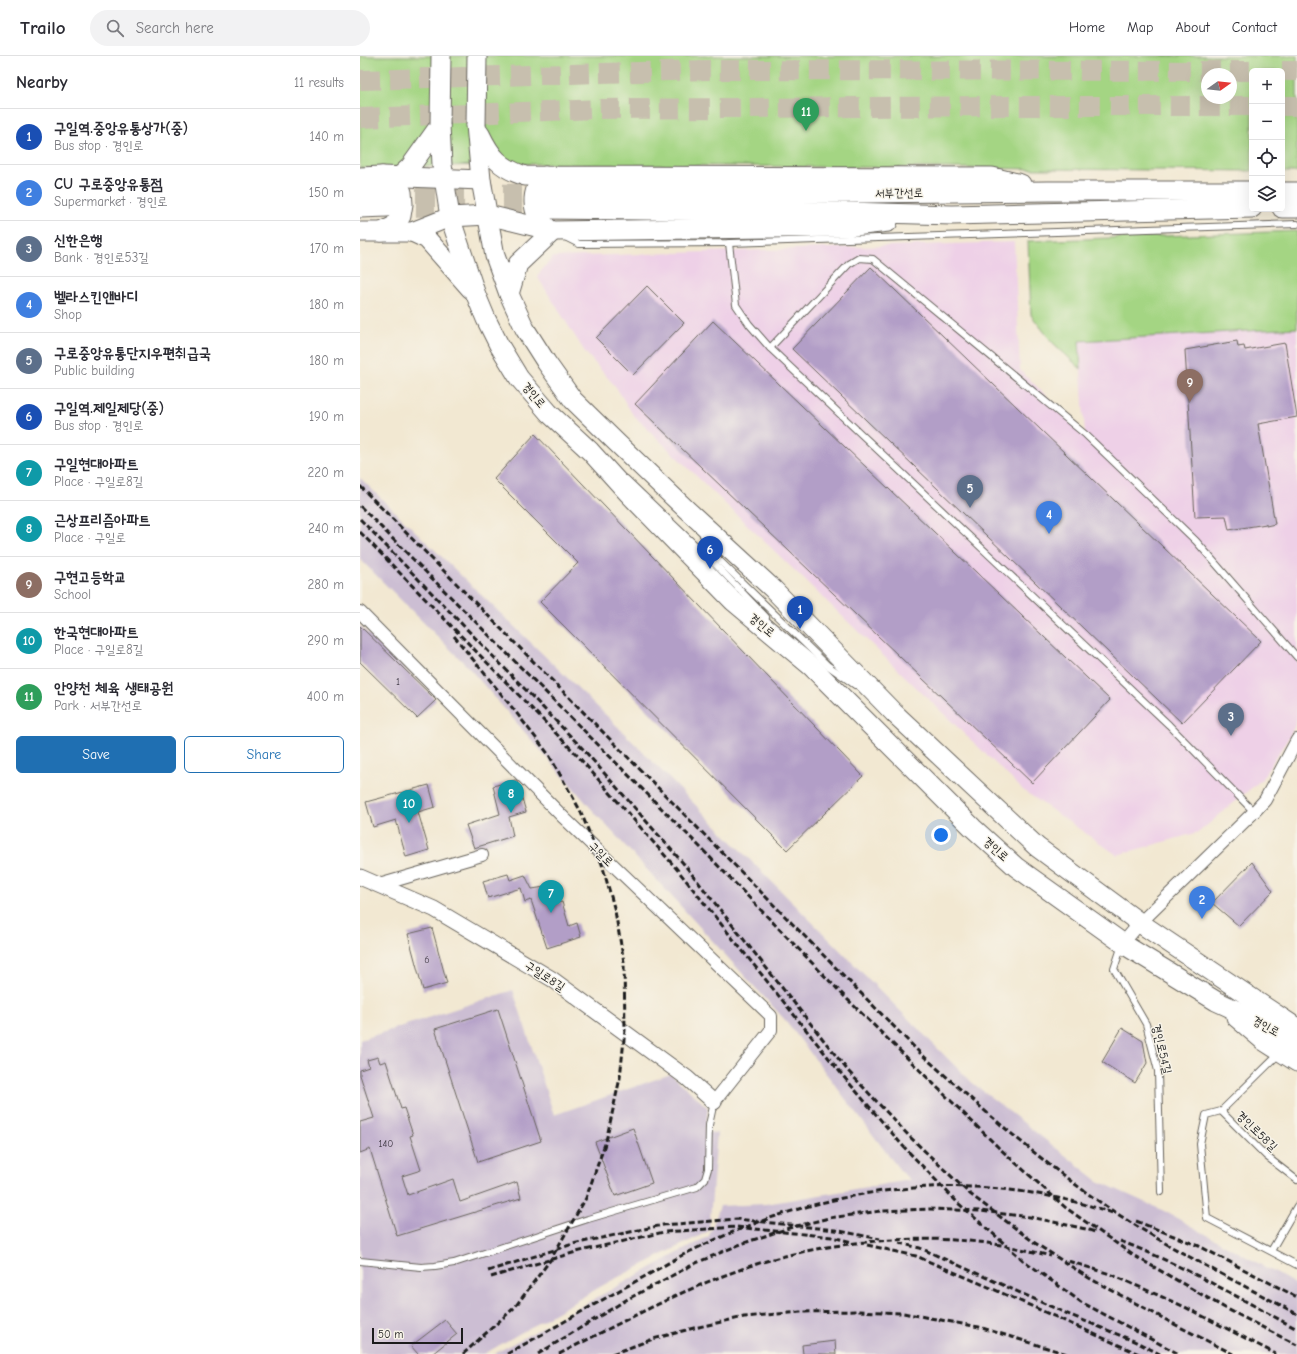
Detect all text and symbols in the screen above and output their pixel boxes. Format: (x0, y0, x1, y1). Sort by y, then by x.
search box (90, 10, 370, 46)
text: Trailo (20, 17, 66, 39)
icon: search (104, 17, 126, 39)
text: Search here (136, 19, 214, 37)
text: Home (1069, 19, 1105, 36)
text: Map (1127, 19, 1153, 36)
text: About (1175, 19, 1210, 36)
text: Contact (1232, 19, 1277, 36)
north arrow (1201, 68, 1237, 104)
map controls (1249, 68, 1285, 212)
button: + (1249, 68, 1285, 104)
text: Nearby (16, 73, 67, 92)
text: 11 results (294, 75, 344, 90)
pin: 11 (793, 98, 819, 131)
button: − (1249, 104, 1285, 140)
text: 구일역.중앙유통상가(중) (54, 119, 188, 137)
text: 1 (26, 129, 32, 144)
text: 140 m (310, 129, 344, 144)
text: Bus stop · 경인로 (54, 138, 143, 153)
button: locate (1249, 140, 1285, 176)
text: CU 구로중앙유통점 (54, 175, 163, 193)
button: layers (1249, 176, 1285, 212)
text: 2 (26, 185, 32, 200)
text: 150 m (309, 185, 344, 200)
street label: 서부간선로 (875, 186, 923, 200)
text: Supermarket · 경인로 (54, 194, 168, 209)
text: 신한은행 (54, 231, 102, 249)
text: 3 (26, 241, 32, 256)
text: 170 m (310, 241, 344, 256)
text: Bank · 경인로53길 (54, 250, 149, 265)
text: 벨라스킨앤바디 (54, 288, 139, 306)
text: 4 (26, 297, 32, 312)
text: 180 m (309, 297, 344, 312)
text: Shop (54, 307, 82, 322)
text: 구로중앙유통단지우편취급국 (54, 344, 211, 362)
text: 5 (26, 353, 32, 368)
text: 180 m (309, 353, 344, 368)
text: Public building (54, 363, 135, 378)
pin: 9 (1177, 369, 1203, 402)
street label: 경인로 (519, 379, 549, 411)
text: 구일역.제일제당(중) (54, 399, 164, 417)
text: 6 (26, 409, 32, 424)
text: 190 m (309, 409, 344, 424)
text: Bus stop · 경인로 (54, 418, 143, 433)
text: 구일현대아파트 (54, 455, 139, 473)
text: 7 (26, 465, 32, 480)
text: 220 m (307, 465, 344, 480)
text: Place · 구일로8길 (54, 474, 143, 489)
pin: 5 (957, 475, 983, 508)
pin: 4 (1036, 501, 1062, 534)
text: 근상프리즘아파트 (54, 511, 151, 529)
text: 8 (26, 521, 32, 536)
text: 240 m (308, 521, 344, 536)
text: Place · 구일로 (54, 530, 126, 545)
pin: 6 (697, 536, 723, 569)
text: 구현고등학교 (54, 568, 126, 586)
text: 9 (26, 577, 32, 592)
text: 280 m (307, 577, 344, 592)
text: School (54, 587, 91, 602)
pin: 1 (787, 596, 813, 629)
street label: 경인로 (746, 610, 778, 640)
text: 한국현대아파트 (54, 623, 139, 641)
text: 10 (23, 633, 35, 648)
text: 290 m (307, 633, 344, 648)
text: Place · 구일로8길 (54, 642, 143, 657)
house number: 1 (396, 676, 400, 688)
text: 안양천 체육 생태공원 (54, 679, 173, 697)
text: 11 (24, 689, 34, 704)
text: 400 m (307, 689, 344, 704)
text: Park · 서부간선로 (54, 698, 142, 713)
pin: 3 (1218, 703, 1244, 736)
button: Save (16, 736, 176, 773)
button: Share (184, 736, 344, 773)
pin: 8 (498, 780, 524, 813)
pin: 10 (396, 790, 422, 823)
your location (931, 825, 951, 845)
street label: 경인로 (981, 834, 1011, 864)
street label: 구일로 (586, 839, 616, 869)
pin: 7 (538, 880, 564, 913)
pin: 2 (1189, 886, 1215, 919)
house number: 6 (424, 954, 430, 966)
street label: 구일로8길 (522, 958, 568, 994)
street label: 경인로 (1250, 1013, 1282, 1039)
street label: 경인로54길 (1149, 1023, 1175, 1076)
street label: 경인로58길 (1234, 1108, 1281, 1154)
house number: 140 (379, 1138, 393, 1150)
scale bar (372, 1326, 463, 1345)
text: 50 m (378, 1328, 403, 1341)

